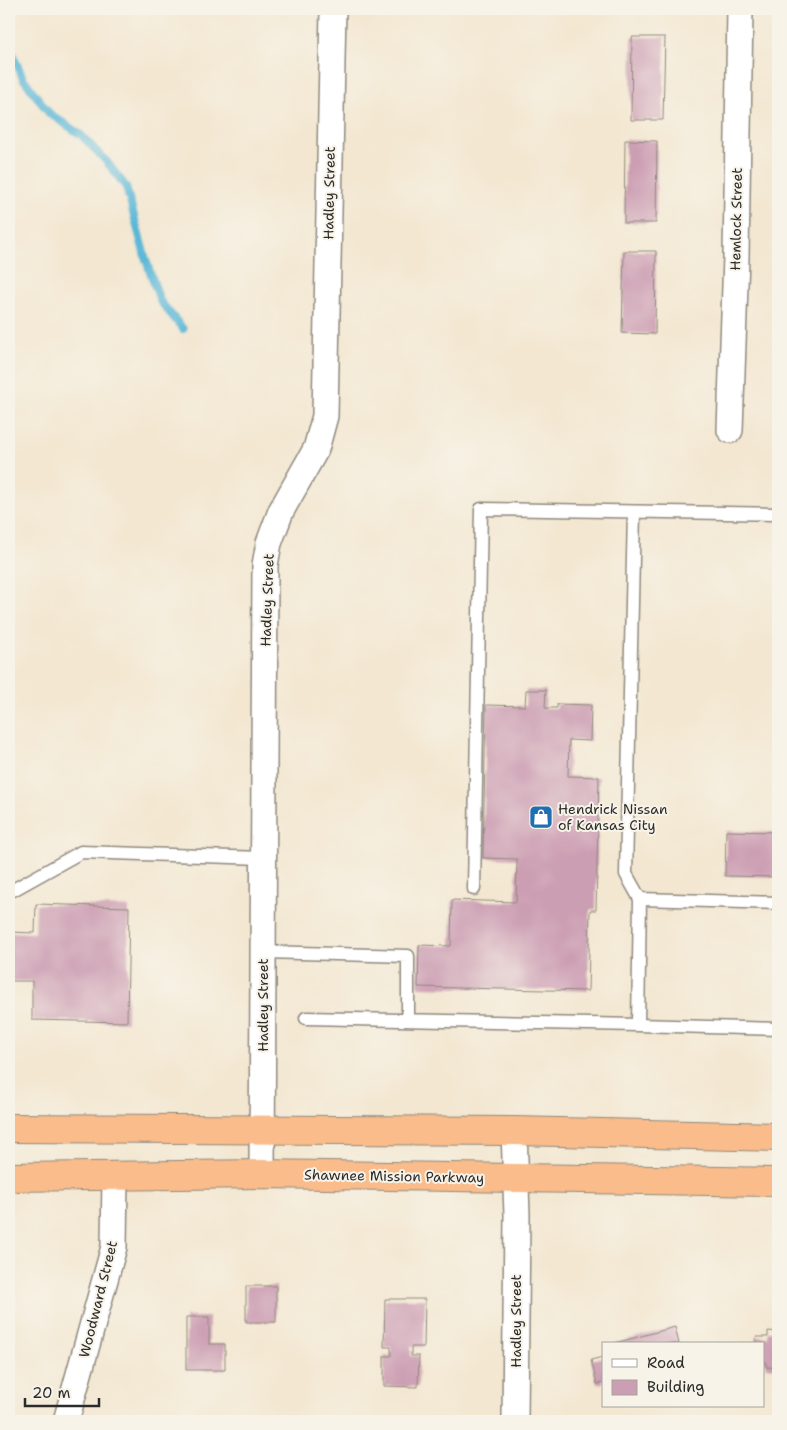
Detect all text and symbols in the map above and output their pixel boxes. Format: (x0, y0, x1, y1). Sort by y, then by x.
street label: Hadley Street (319, 146, 339, 240)
street label: Hemlock Street (726, 167, 746, 271)
street label: Hadley Street (256, 553, 278, 647)
place label: Hendrick Nissan of Kansas City (558, 800, 668, 834)
shop icon: Hendrick Nissan of Kansas City (528, 804, 554, 830)
street label: Hadley Street (254, 958, 272, 1052)
street label: Shawnee Mission Parkway (304, 1165, 484, 1187)
street label: Woodward Street (75, 1239, 121, 1359)
street label: Hadley Street (507, 1274, 525, 1368)
legend (602, 1342, 764, 1408)
text: Road (647, 1353, 685, 1373)
scale bar (25, 1375, 99, 1407)
text: Building (647, 1377, 704, 1397)
text: 20 m (32, 1383, 71, 1403)

